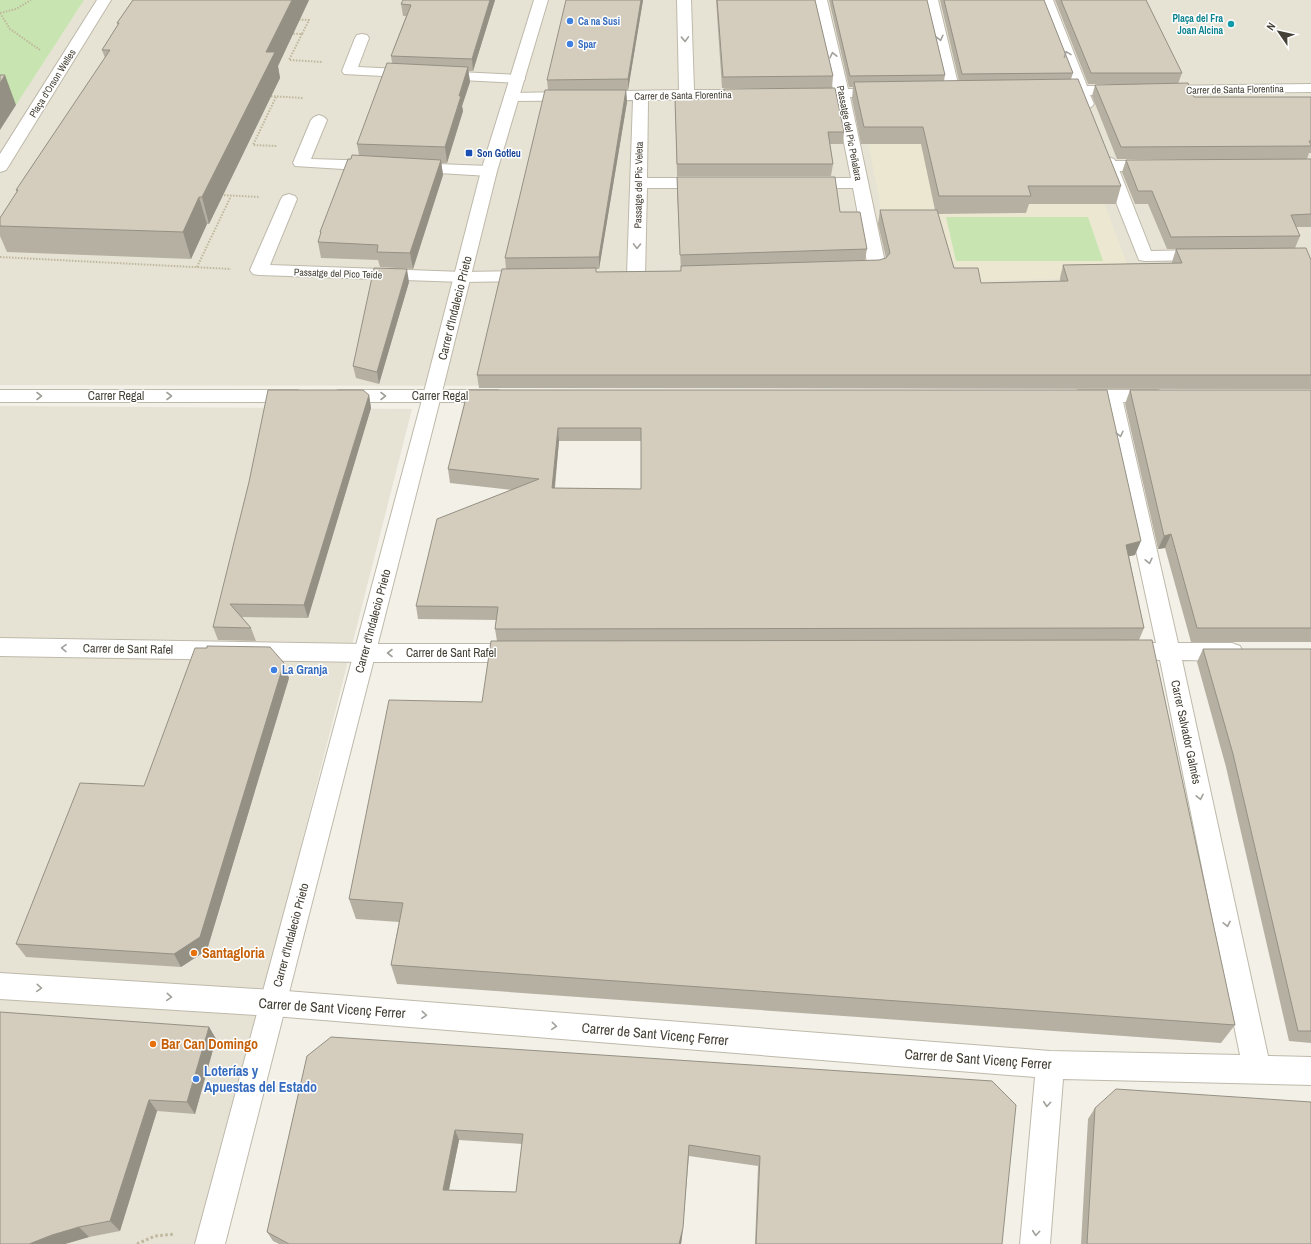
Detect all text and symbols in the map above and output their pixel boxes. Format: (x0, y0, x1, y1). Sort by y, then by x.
place label: Plaça del Fra Joan Alcina (1172, 12, 1223, 37)
north arrow (1259, 12, 1299, 52)
place label: Ca na Susi (578, 15, 620, 28)
marker: Ca na Susi (565, 16, 575, 26)
marker: Plaça del Fra Joan Alcina (1226, 19, 1236, 29)
text: N (1263, 20, 1278, 33)
one-way arrow (936, 35, 944, 41)
one-way arrow (681, 36, 689, 42)
place label: Spar (578, 38, 597, 51)
marker: Spar (565, 39, 575, 49)
street label: Plaça d'Orson Welles (26, 47, 79, 120)
one-way arrow (1063, 51, 1071, 58)
one-way arrow (830, 52, 838, 58)
street label: Carrer de Santa Florentina (1186, 82, 1284, 97)
street label: Passatge del Pic Peñalara (834, 84, 865, 182)
street label: Carrer de Santa Florentina (634, 88, 732, 103)
street label: Passatge del Pic Veleta (631, 141, 646, 228)
place label: Son Gotleu (477, 147, 521, 160)
marker: Son Gotleu (464, 148, 474, 158)
one-way arrow (633, 243, 641, 249)
street label: Carrer d'Indalecio Prieto (434, 254, 476, 362)
street label: Passatge del Pico Teide (294, 265, 383, 282)
street label: Carrer Regal (88, 388, 144, 404)
street label: Carrer Regal (412, 388, 468, 404)
one-way arrow (36, 392, 42, 400)
one-way arrow (166, 392, 172, 400)
one-way arrow (380, 392, 386, 400)
one-way arrow (1116, 431, 1124, 437)
one-way arrow (1144, 558, 1152, 564)
street label: Carrer d'Indalecio Prieto (351, 567, 395, 675)
street label: Carrer de Sant Rafel (83, 640, 173, 658)
one-way arrow (61, 644, 67, 653)
street label: Carrer de Sant Rafel (406, 645, 496, 661)
one-way arrow (387, 649, 393, 657)
place label: La Granja (282, 662, 328, 678)
marker: La Granja (269, 665, 279, 675)
street label: Carrer Salvador Galmés (1167, 678, 1205, 786)
one-way arrow (1195, 794, 1203, 800)
street label: Carrer d'Indalecio Prieto (269, 881, 313, 989)
one-way arrow (1222, 921, 1230, 928)
place label: Santagloria (202, 944, 265, 962)
marker: Santagloria (189, 948, 199, 958)
one-way arrow (36, 984, 42, 993)
one-way arrow (166, 992, 172, 1001)
street label: Carrer de Sant Vicenç Ferrer (258, 994, 406, 1022)
one-way arrow (421, 1011, 427, 1020)
street label: Carrer de Sant Vicenç Ferrer (581, 1019, 729, 1049)
one-way arrow (551, 1021, 557, 1030)
place label: Bar Can Domingo (161, 1035, 258, 1053)
marker: Bar Can Domingo (148, 1039, 158, 1049)
street label: Carrer de Sant Vicenç Ferrer (904, 1045, 1052, 1073)
place label: Loterías y Apuestas del Estado (204, 1062, 317, 1096)
marker: Loterías y Apuestas del Estado (191, 1074, 201, 1084)
one-way arrow (1042, 1101, 1051, 1107)
one-way arrow (1031, 1230, 1040, 1236)

